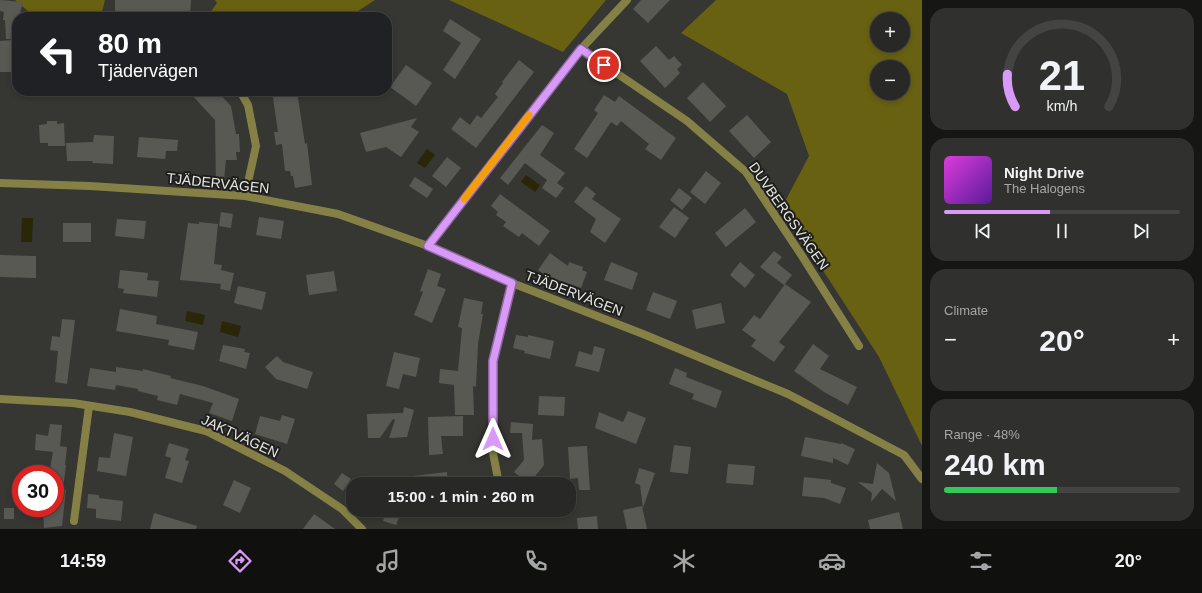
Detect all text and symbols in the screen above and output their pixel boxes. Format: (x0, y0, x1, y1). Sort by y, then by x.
map controls (870, 12, 910, 100)
button: + (870, 12, 910, 52)
icon: left (32, 28, 84, 80)
text: 80 m (98, 28, 162, 59)
pin (587, 48, 621, 82)
text: 21 (1039, 52, 1085, 99)
icon: arrive (593, 54, 615, 76)
button: − (870, 60, 910, 100)
text: Tjädervägen (98, 61, 198, 81)
text: km/h (1047, 98, 1078, 114)
street label: DUVBERGSVÄGEN (746, 159, 832, 273)
text: Night Drive (1004, 164, 1084, 181)
street label: TJÄDERVÄGEN (166, 170, 270, 196)
text: The Halogens (1004, 181, 1085, 196)
icon: previous (972, 220, 994, 242)
icon: pause (1051, 220, 1073, 242)
icon: next (1130, 220, 1152, 242)
street label: TJÄDERVÄGEN (523, 267, 625, 319)
text: Climate (944, 303, 988, 318)
text: 20° (1039, 324, 1085, 357)
text: − (944, 327, 957, 352)
text: + (1167, 327, 1180, 352)
street label: JAKTVÄGEN (199, 411, 281, 461)
position arrow (472, 418, 514, 460)
text: Range · 48% (944, 427, 1020, 442)
text: 240 km (944, 448, 1046, 481)
speed limit sign: 30 (12, 465, 64, 517)
text: 15:00 · 1 min · 260 m (388, 488, 534, 505)
icon: directions (226, 547, 254, 575)
icon: music (374, 547, 402, 575)
icon: phone (522, 547, 550, 575)
icon: climate (670, 547, 698, 575)
icon: car (818, 547, 846, 575)
icon: filters (967, 547, 995, 575)
text: 14:59 (60, 551, 106, 571)
text: 20° (1115, 551, 1142, 571)

